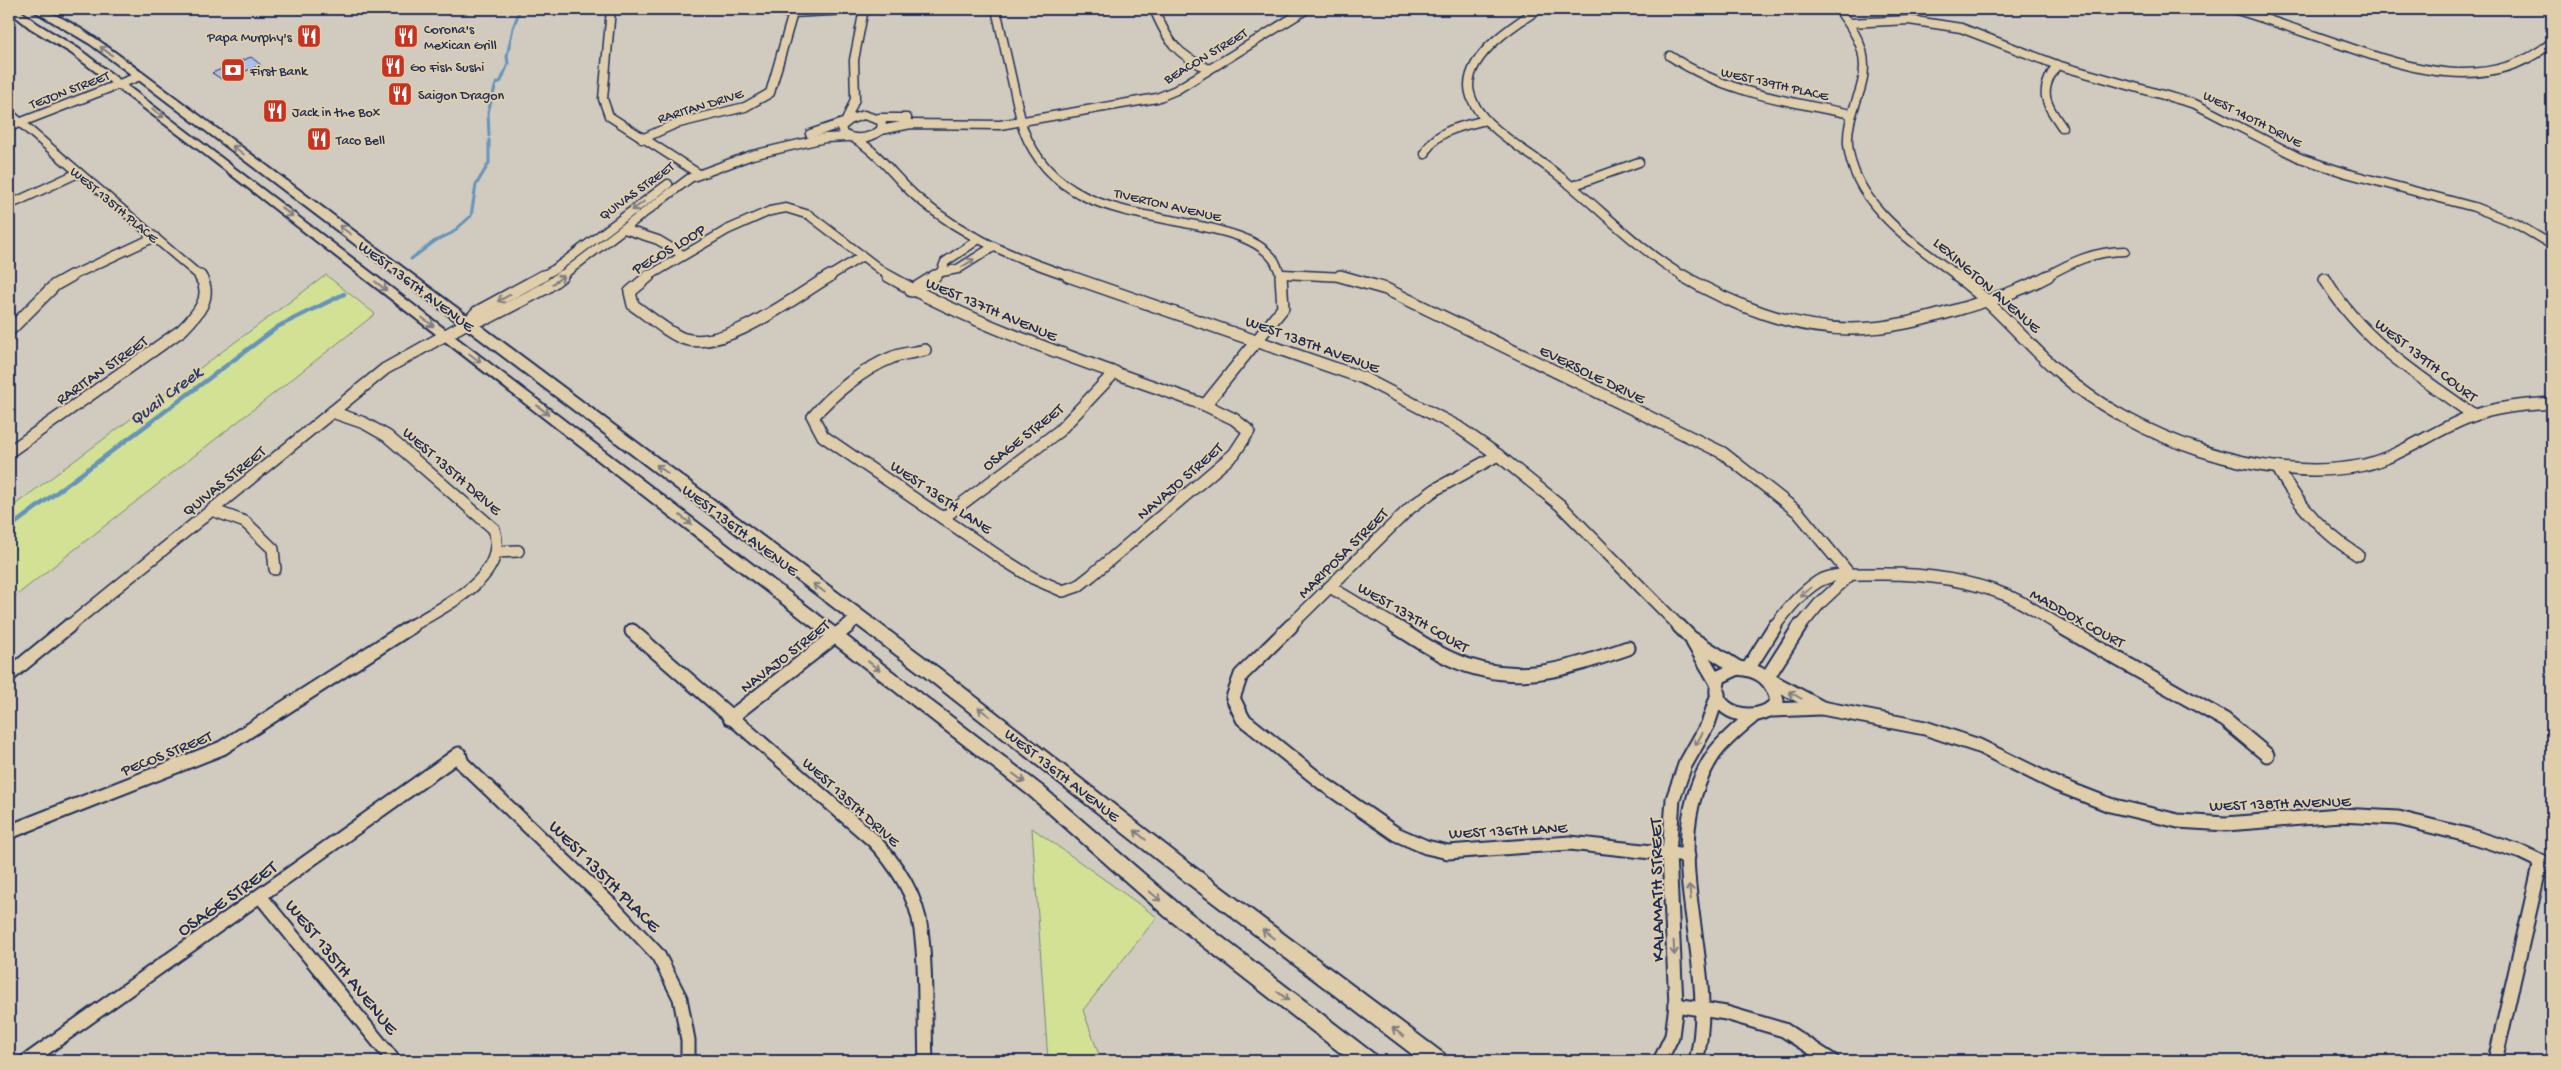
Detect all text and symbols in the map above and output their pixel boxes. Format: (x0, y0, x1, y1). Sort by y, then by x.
place label: Corona's Mexican Grill (424, 22, 497, 55)
restaurant icon: Papa Murphy's (296, 23, 322, 49)
restaurant icon: Corona's Mexican Grill (393, 23, 419, 49)
street label: BEACON STREET (1160, 25, 1252, 89)
place label: Papa Murphy's (206, 30, 293, 47)
one-way arrow (100, 45, 113, 56)
restaurant icon: Go Fish Sushi (380, 53, 406, 79)
bank icon: First Bank (220, 57, 246, 83)
place label: Go Fish Sushi (410, 60, 484, 77)
place label: First Bank (249, 64, 309, 81)
street label: WEST 139TH PLACE (1719, 65, 1831, 106)
street label: TEJON STREET (26, 68, 113, 115)
restaurant icon: Saigon Dragon (387, 81, 413, 107)
street label: RARITAN DRIVE (656, 86, 747, 128)
place label: Saigon Dragon (418, 88, 505, 105)
street label: WEST 140TH DRIVE (2199, 88, 2305, 153)
restaurant icon: Jack in the Box (262, 98, 288, 124)
place label: Jack in the Box (292, 105, 381, 122)
one-way arrow (151, 108, 164, 119)
restaurant icon: Taco Bell (306, 126, 332, 152)
place label: Taco Bell (335, 133, 385, 150)
one-way arrow (232, 144, 245, 155)
street label: QUIVAS STREET (597, 159, 679, 225)
street label: WEST 135TH PLACE (66, 164, 162, 249)
street label: TIVERTON AVENUE (1111, 186, 1224, 227)
one-way arrow (632, 201, 645, 212)
one-way arrow (280, 207, 293, 218)
street label: PECOS LOOP (629, 222, 710, 281)
one-way arrow (339, 225, 352, 236)
street label: LEXINGTON AVENUE (1928, 235, 2044, 339)
street label: WEST 136TH AVENUE (353, 238, 478, 338)
one-way arrow (961, 257, 975, 268)
one-way arrow (551, 275, 565, 285)
street label: WEST 137TH AVENUE (922, 275, 1060, 348)
one-way arrow (375, 281, 388, 292)
one-way arrow (497, 294, 512, 303)
street label: WEST 138TH AVENUE (1242, 313, 1383, 380)
street label: WEST 139TH COURT (2370, 316, 2481, 408)
one-way arrow (421, 317, 434, 328)
street label: RARITAN STREET (53, 333, 153, 411)
street label: EVERSOLE DRIVE (1535, 342, 1648, 410)
one-way arrow (468, 353, 482, 363)
water label: Quail Creek (126, 362, 208, 431)
street label: OSAGE STREET (980, 400, 1069, 477)
one-way arrow (536, 405, 549, 416)
street label: WEST 135TH DRIVE (397, 425, 505, 521)
street label: NAVAJO STREET (1134, 439, 1229, 525)
street label: QUIVAS STREET (180, 443, 271, 522)
street label: WEST 136TH LANE (886, 458, 995, 541)
one-way arrow (656, 464, 669, 475)
street label: WEST 136TH AVENUE (677, 482, 802, 582)
street label: MARIPOSA STREET (1295, 505, 1394, 604)
one-way arrow (679, 515, 692, 526)
street label: WEST 137TH COURT (1353, 580, 1472, 659)
one-way arrow (813, 583, 826, 594)
street label: MADDOX COURT (2026, 586, 2128, 654)
one-way arrow (1800, 587, 1813, 598)
street label: NAVAJO STREET (738, 616, 835, 699)
one-way arrow (867, 660, 880, 671)
one-way arrow (1788, 689, 1802, 699)
one-way arrow (978, 707, 991, 718)
street label: WEST 136TH AVENUE (1000, 726, 1123, 828)
street label: PECOS STREET (118, 728, 216, 782)
one-way arrow (1694, 732, 1704, 747)
street label: WEST 135TH DRIVE (797, 755, 903, 853)
one-way arrow (1012, 773, 1025, 784)
street label: WEST 138TH AVENUE (2209, 793, 2352, 817)
street label: WEST 135TH PLACE (543, 816, 665, 939)
street label: KALAMATH STREET (1646, 817, 1671, 962)
street label: WEST 136TH LANE (1448, 820, 1569, 845)
one-way arrow (1133, 829, 1146, 840)
street label: OSAGE STREET (174, 857, 283, 943)
one-way arrow (1685, 884, 1695, 900)
one-way arrow (1148, 890, 1161, 901)
street label: WEST 135TH AVENUE (279, 896, 403, 1041)
one-way arrow (1262, 928, 1275, 939)
one-way arrow (1669, 940, 1678, 956)
one-way arrow (1276, 991, 1289, 1002)
one-way arrow (1392, 1026, 1405, 1037)

